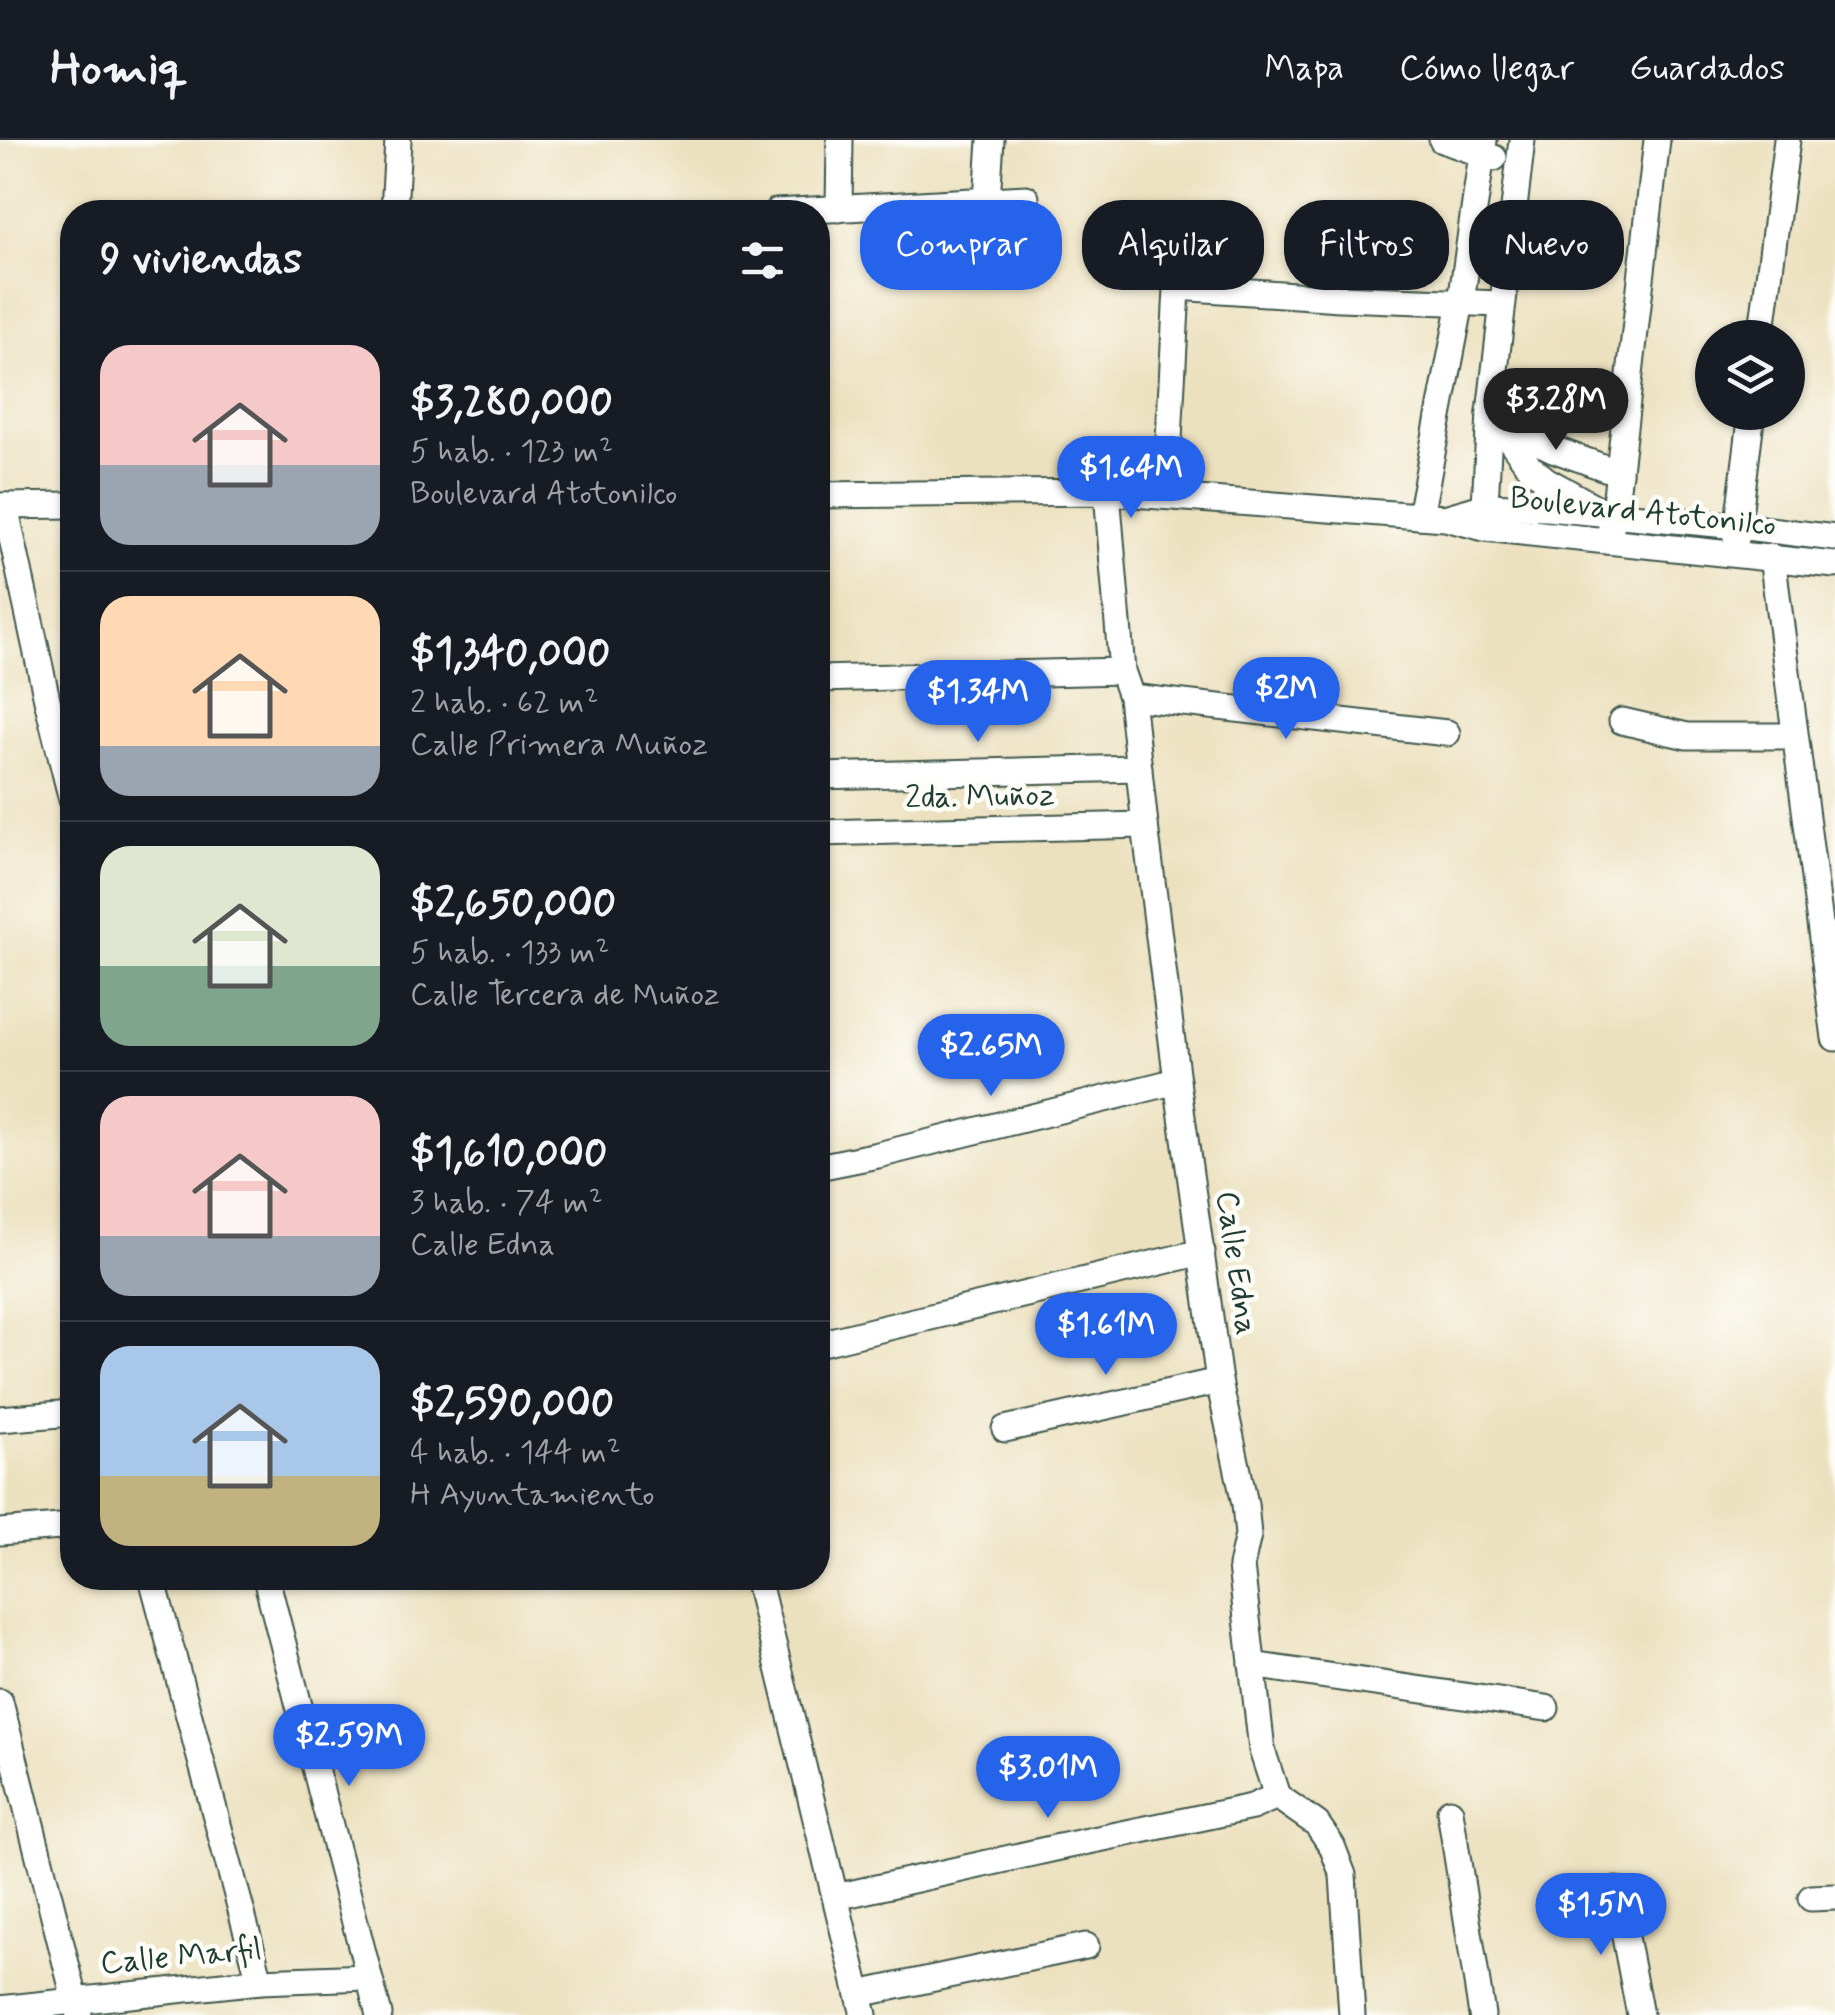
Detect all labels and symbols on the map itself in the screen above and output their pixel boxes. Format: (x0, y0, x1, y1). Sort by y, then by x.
pin: $3.28M (1475, 368, 1637, 453)
pin: $1.64M (1050, 436, 1212, 521)
street label: Boulevard Atotonilco (1508, 477, 1778, 547)
pin: $2M (1238, 657, 1334, 742)
pin: $1.34M (897, 660, 1059, 745)
street label: 2da. Muñoz (905, 775, 1055, 819)
pin: $2.65M (910, 1014, 1072, 1099)
street label: Calle Edna (1205, 1188, 1267, 1338)
pin: $1.61M (1025, 1293, 1187, 1378)
pin: $2.59M (268, 1704, 430, 1789)
pin: $3.01M (967, 1736, 1129, 1821)
pin: $1.5M (1531, 1873, 1671, 1958)
street label: Calle Marfil (99, 1929, 263, 1985)

